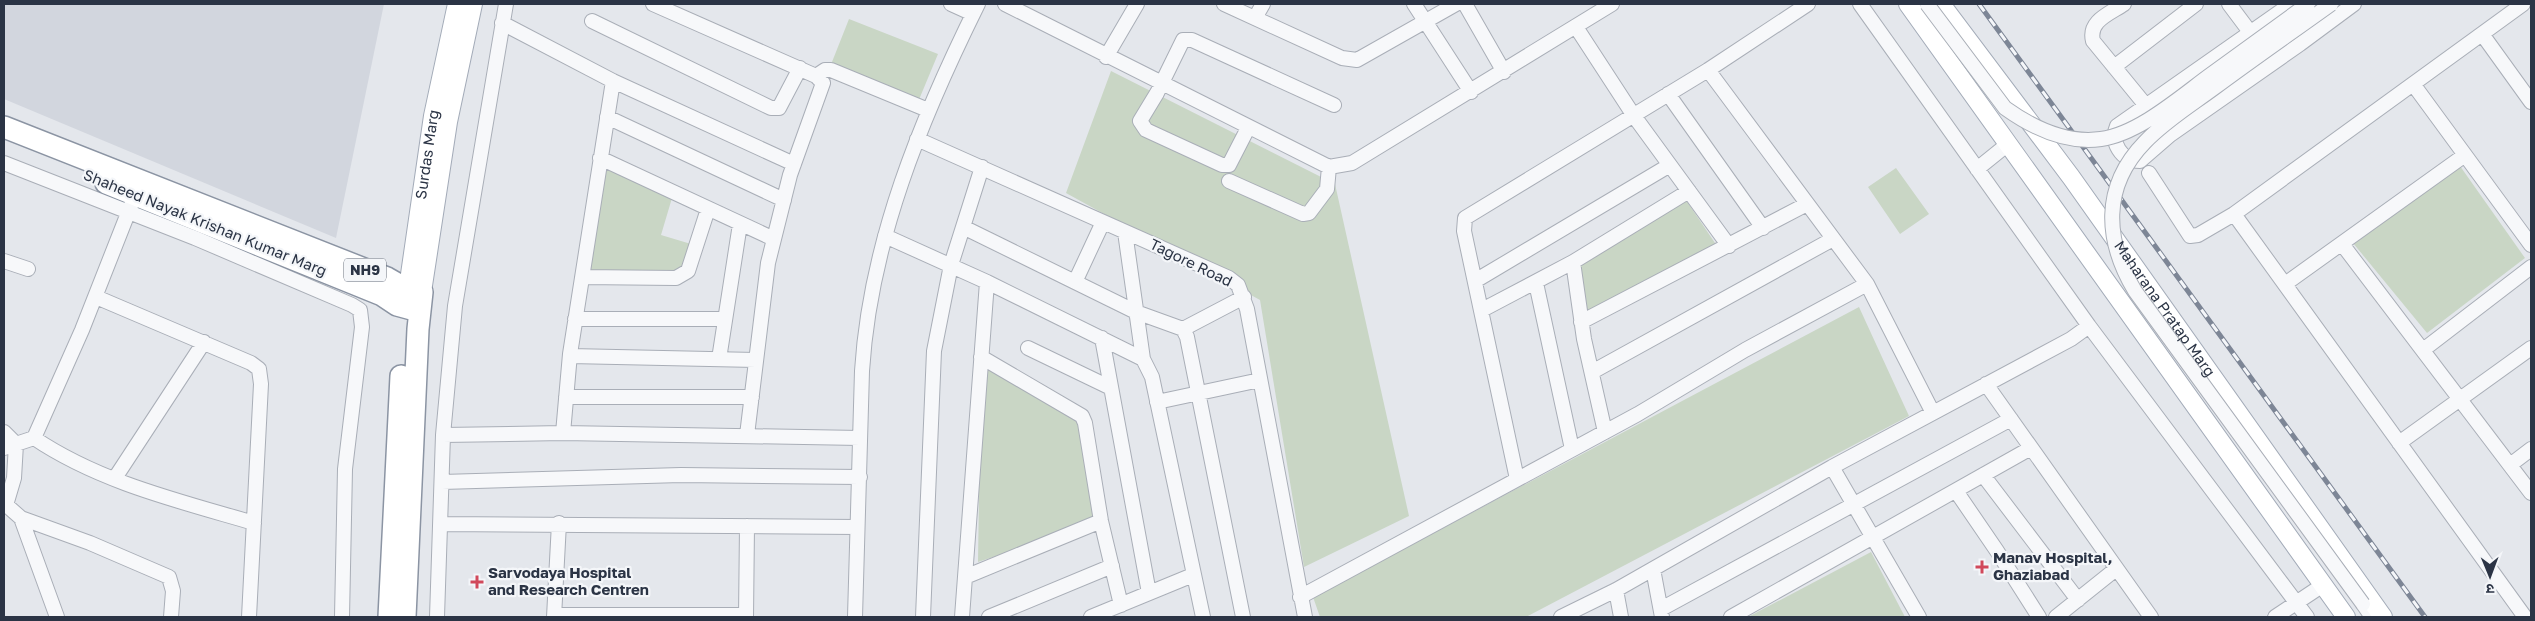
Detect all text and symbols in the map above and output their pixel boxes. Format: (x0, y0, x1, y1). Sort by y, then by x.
street label: Surdas Marg (411, 108, 442, 200)
street label: Shaheed Nayak Krishan Kumar Marg (81, 165, 330, 279)
street label: Tagore Road (1147, 234, 1236, 290)
street label: Maharana Pratap Marg (2111, 237, 2220, 380)
road number: NH9 (344, 258, 386, 282)
place label: Manav Hospital, Ghaziabad (1993, 548, 2113, 583)
north arrow (2465, 551, 2515, 601)
marker: Manav Hospital, Ghaziabad (1975, 560, 1989, 574)
place label: Sarvodaya Hospital and Research Centren (488, 563, 649, 598)
marker: Sarvodaya Hospital and Research Centren (470, 575, 484, 589)
text: उ (2485, 581, 2494, 598)

